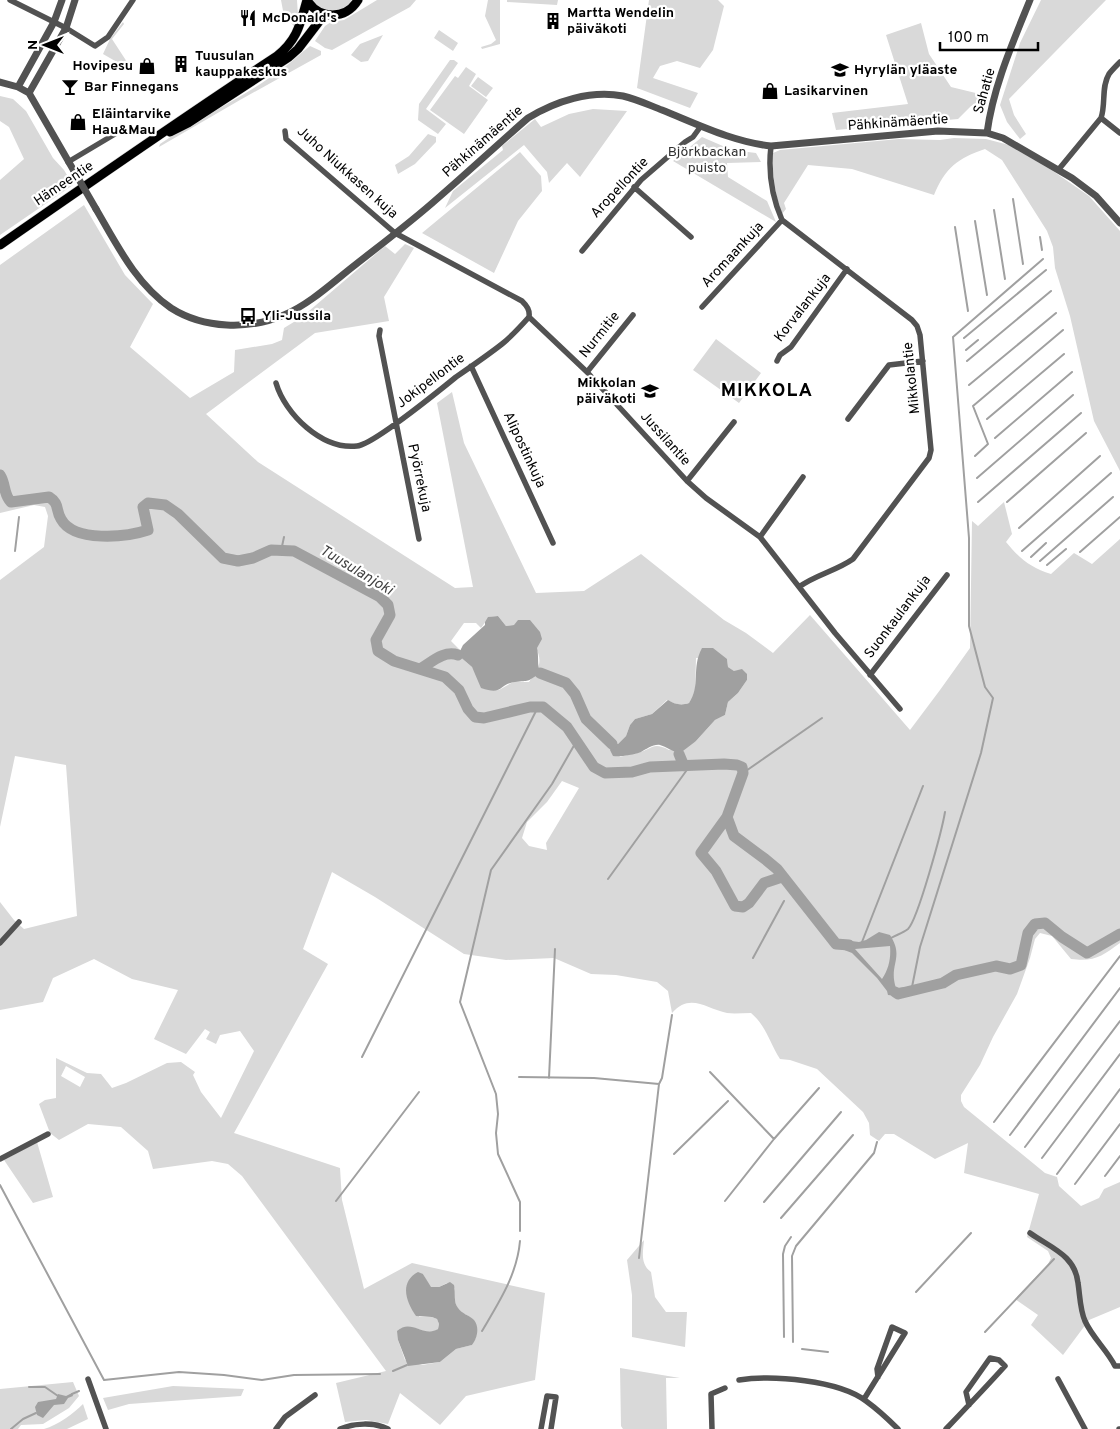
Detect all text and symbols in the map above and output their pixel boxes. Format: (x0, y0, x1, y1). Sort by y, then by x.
place label: Martta Wendelin päiväkoti (567, 5, 674, 38)
restaurant icon: McDonald's (238, 8, 258, 28)
place label: McDonald's (262, 10, 337, 27)
building icon: Martta Wendelin päiväkoti (543, 11, 563, 31)
north arrow (20, 20, 70, 70)
scale bar (940, 20, 1038, 52)
text: 100 m (948, 29, 989, 48)
text: N (25, 40, 42, 50)
place label: Tuusulan kauppakeskus (195, 48, 288, 81)
building icon: Tuusulan kauppakeskus (171, 54, 191, 74)
shop icon: Hovipesu (137, 56, 157, 76)
place label: Hovipesu (73, 58, 133, 75)
school or university icon: Hyrylän yläaste (830, 60, 850, 80)
place label: Hyrylän yläaste (854, 62, 957, 79)
street label: Sahatie (970, 66, 1000, 116)
bar icon: Bar Finnegans (60, 77, 80, 97)
place label: Bar Finnegans (84, 79, 179, 96)
shop icon: Lasikarvinen (760, 81, 780, 101)
place label: Lasikarvinen (784, 83, 868, 100)
street label: Pähkinämäentie (439, 103, 527, 181)
place label: Eläintarvike Hau&Mau (92, 106, 171, 139)
street label: Pähkinämäentie (847, 111, 949, 135)
shop icon: Eläintarvike Hau&Mau (68, 112, 88, 132)
street label: Juho Niukkasen kuja (293, 123, 401, 223)
park label: Björkbackan puisto (668, 144, 746, 177)
street label: Aropellontie (588, 154, 652, 222)
street label: Hämeentie (31, 158, 97, 210)
street label: Aromaankuja (698, 219, 768, 291)
street label: Korvalankuja (771, 270, 835, 346)
bus stop icon: Yli-Jussila (238, 306, 258, 326)
place label: Yli-Jussila (262, 308, 331, 325)
street label: Nurmitie (576, 308, 624, 362)
street label: Mikkolantie (900, 341, 924, 415)
street label: Jokipellontie (394, 350, 468, 412)
place label: Mikkolan päiväkoti (576, 375, 636, 408)
district label: MIKKOLA (721, 379, 813, 403)
school or university icon: Mikkolan päiväkoti (640, 381, 660, 401)
street label: Jussilantie (636, 408, 694, 470)
street label: Alipostinkuja (499, 409, 549, 491)
street label: Pyörrekuja (403, 442, 435, 514)
water label: Tuusulanjoki (316, 542, 397, 601)
street label: Suonkaulankuja (861, 572, 935, 662)

